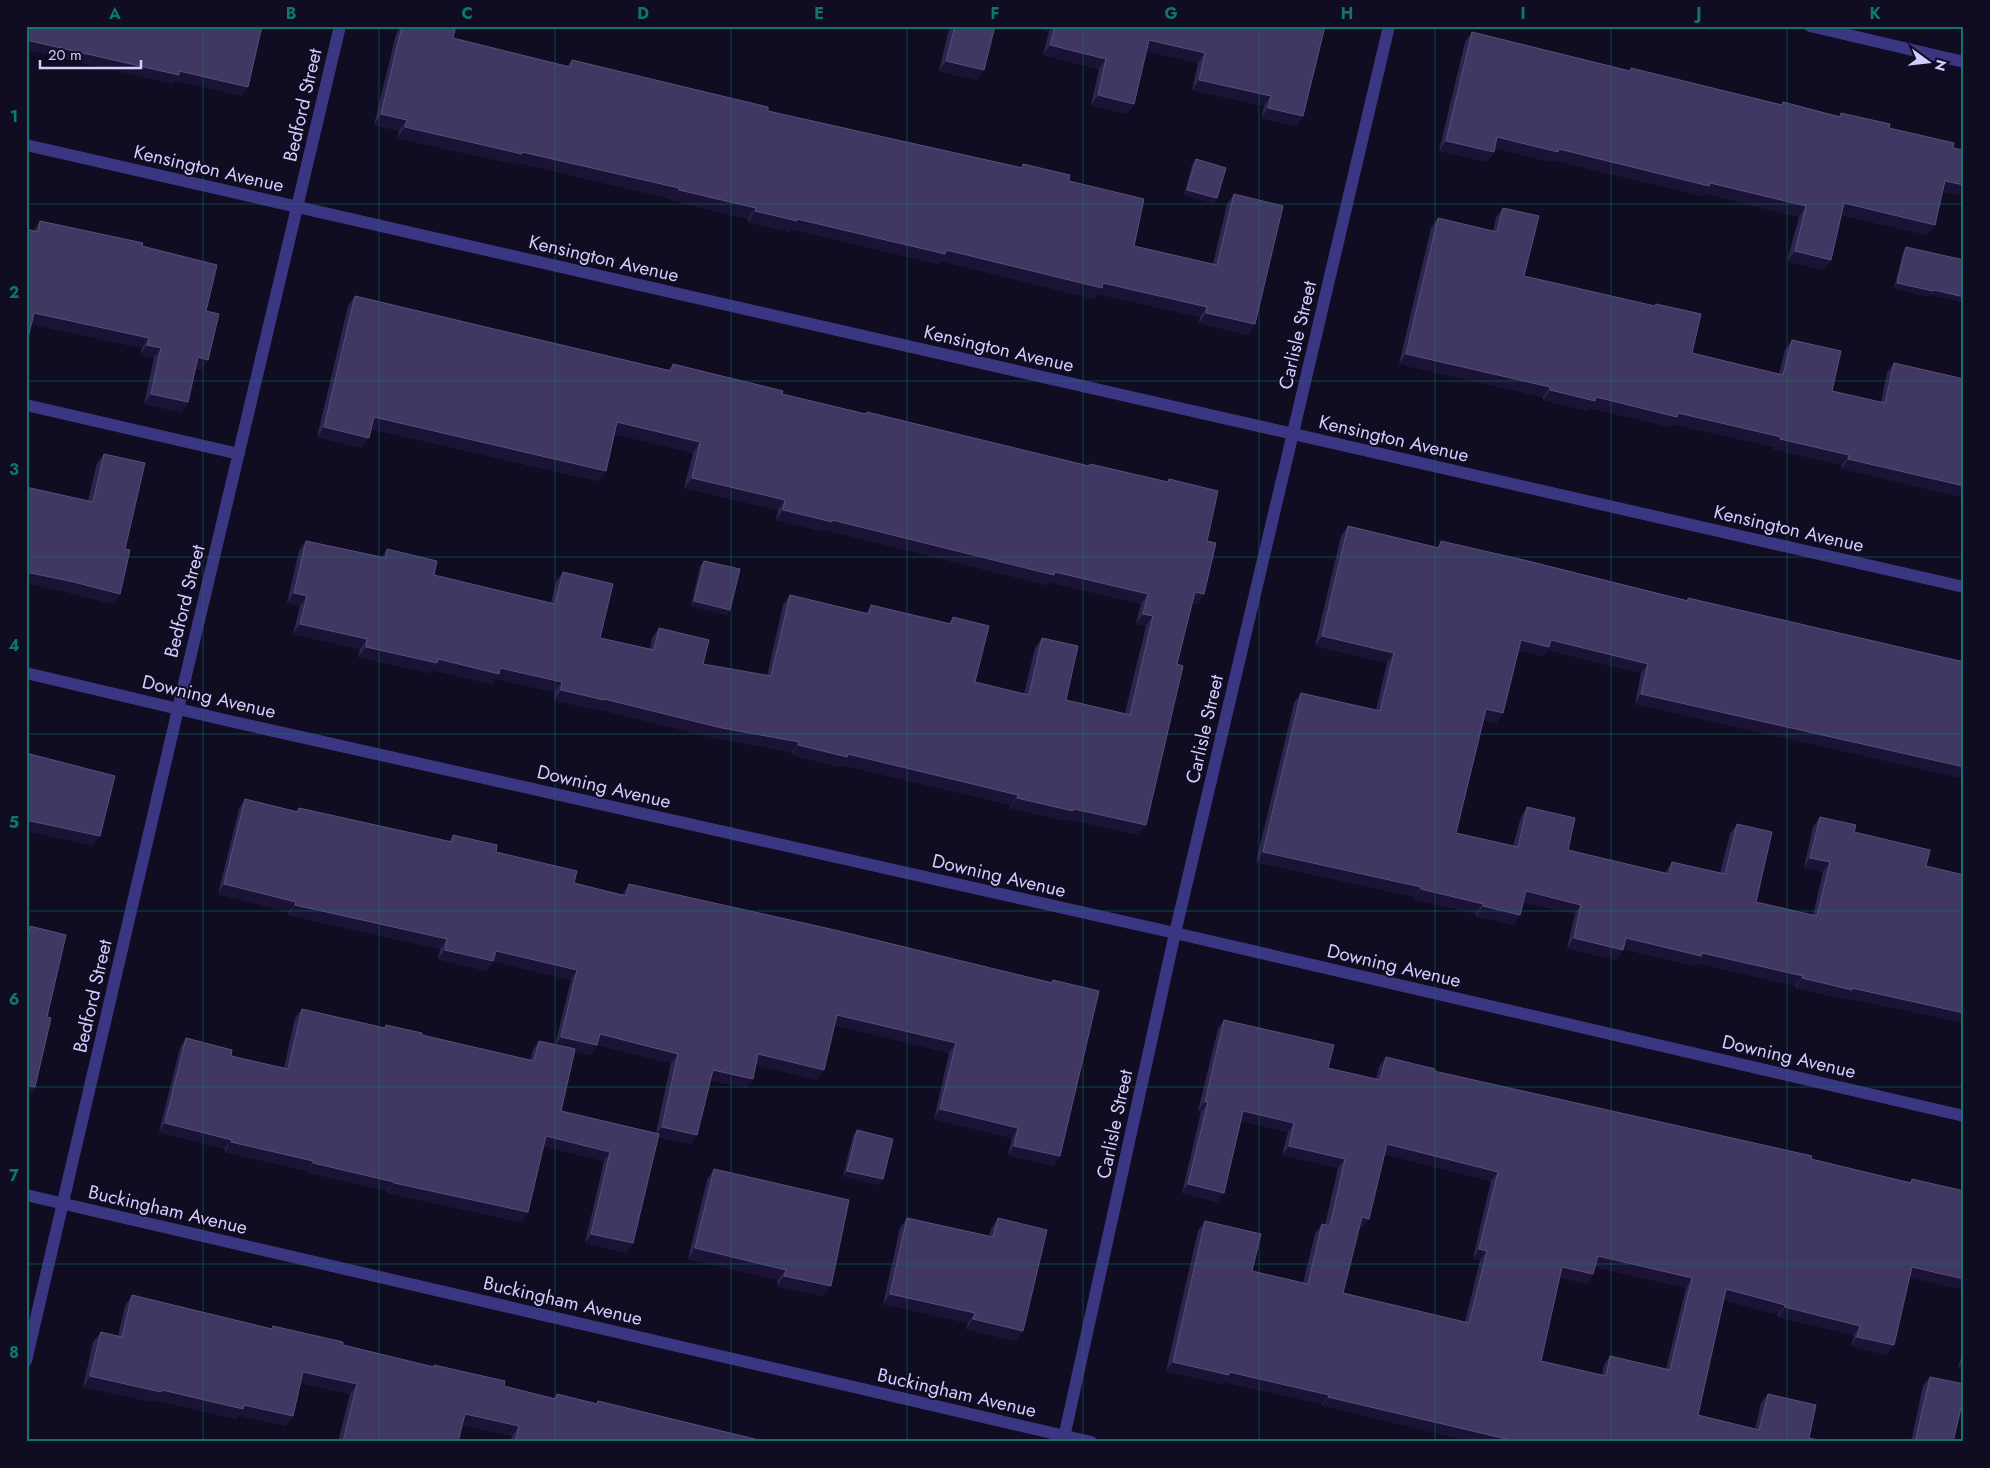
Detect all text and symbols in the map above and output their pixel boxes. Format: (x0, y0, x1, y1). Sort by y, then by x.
text: A (108, 2, 121, 25)
text: B (286, 2, 296, 25)
text: C (461, 2, 473, 25)
text: D (637, 2, 649, 25)
text: E (814, 2, 824, 25)
text: F (991, 2, 999, 25)
text: G (1164, 2, 1178, 25)
text: H (1341, 2, 1353, 25)
text: I (1520, 2, 1526, 25)
text: J (1693, 2, 1702, 25)
text: K (1869, 2, 1881, 25)
scale bar (40, 38, 141, 70)
north arrow (1902, 38, 1952, 88)
text: 20 m (48, 44, 82, 66)
street label: Bedford Street (276, 45, 329, 164)
text: N (1929, 57, 1952, 73)
text: 1 (10, 105, 18, 128)
street label: Kensington Avenue (131, 138, 287, 199)
street label: Kensington Avenue (526, 228, 682, 289)
street label: Carlisle Street (1272, 278, 1323, 392)
text: 2 (9, 281, 19, 304)
street label: Kensington Avenue (921, 318, 1077, 379)
street label: Kensington Avenue (1316, 408, 1472, 469)
text: 3 (9, 458, 19, 481)
street label: Kensington Avenue (1711, 498, 1867, 559)
street label: Bedford Street (157, 541, 212, 660)
text: 4 (8, 634, 20, 657)
street label: Downing Avenue (139, 668, 279, 725)
street label: Carlisle Street (1179, 672, 1230, 786)
street label: Downing Avenue (534, 758, 674, 815)
text: 5 (9, 811, 19, 834)
street label: Downing Avenue (929, 847, 1069, 904)
street label: Bedford Street (66, 936, 119, 1055)
street label: Downing Avenue (1324, 937, 1464, 994)
text: 6 (9, 988, 19, 1011)
street label: Downing Avenue (1719, 1028, 1859, 1085)
street label: Carlisle Street (1090, 1067, 1139, 1181)
text: 7 (9, 1164, 19, 1187)
street label: Buckingham Avenue (86, 1178, 250, 1241)
street label: Buckingham Avenue (481, 1269, 645, 1332)
text: 8 (9, 1341, 19, 1364)
street label: Buckingham Avenue (875, 1361, 1039, 1424)

